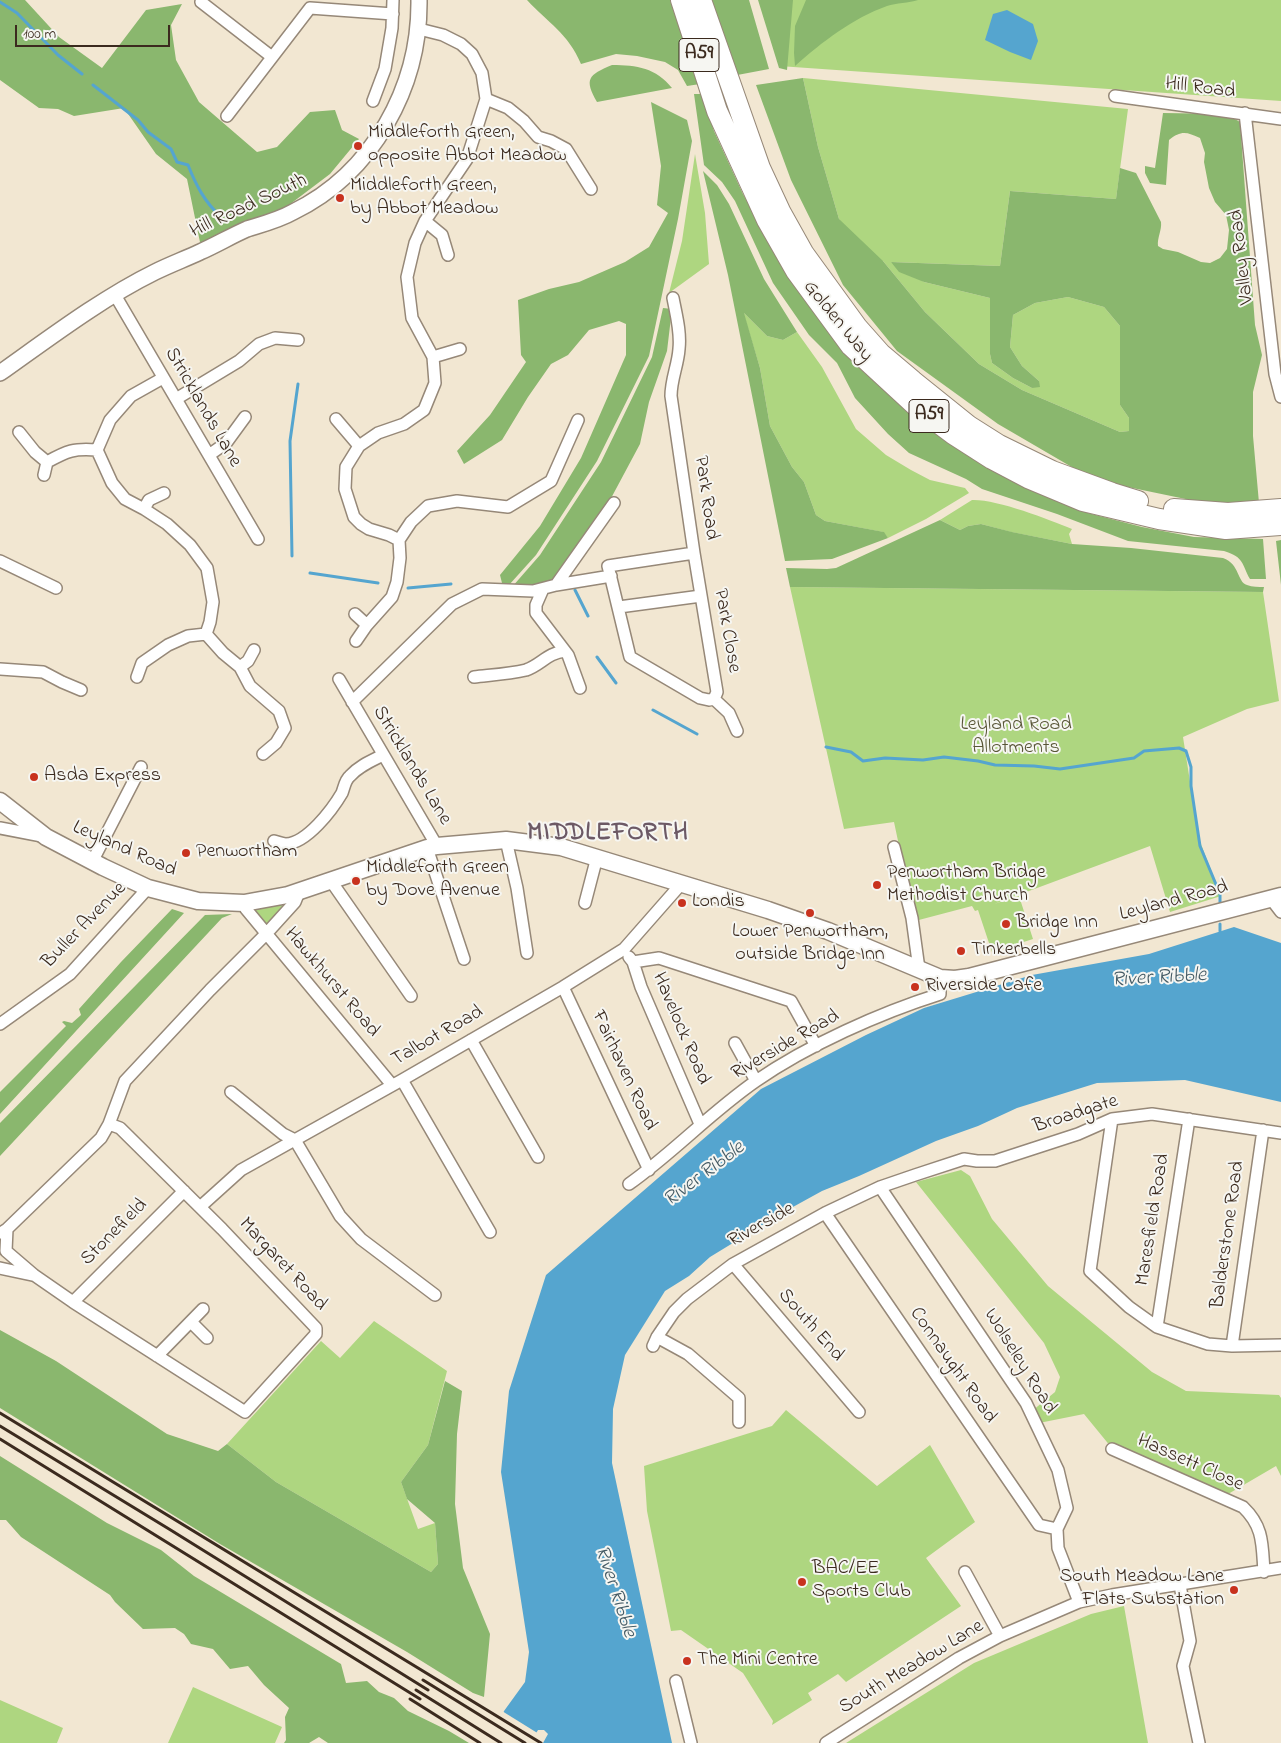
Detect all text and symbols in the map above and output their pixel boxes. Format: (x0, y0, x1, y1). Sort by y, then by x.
scale bar (18, 15, 172, 47)
text: 100 m (23, 23, 56, 45)
road number: A59 (679, 38, 719, 72)
street label: Hill Road (1164, 73, 1236, 105)
place label: Middleforth Green, opposite Abbot Meadow (368, 122, 567, 169)
marker: Middleforth Green, opposite Abbot Meadow (352, 140, 364, 152)
street label: Hill Road South (187, 169, 311, 245)
place label: Middleforth Green, by Abbot Meadow (350, 175, 498, 222)
marker: Middleforth Green, by Abbot Meadow (334, 192, 346, 204)
street label: Valley Road (1225, 208, 1261, 306)
street label: Golden Way (797, 276, 877, 368)
street label: Stricklands Lane (158, 344, 246, 472)
road number: A59 (909, 400, 949, 432)
street label: Park Road (687, 454, 723, 542)
street label: Park Close (707, 587, 745, 675)
street label: Stricklands Lane (366, 702, 456, 830)
park label: Leyland Road Allotments (960, 714, 1072, 761)
place label: Asda Express (44, 765, 161, 789)
marker: Asda Express (28, 771, 40, 783)
street label: Leyland Road (68, 816, 180, 884)
district label: MIDDLEFORTH (526, 820, 690, 850)
place label: Penwortham (196, 841, 297, 865)
marker: Penwortham (180, 847, 192, 859)
place label: Middleforth Green by Dove Avenue (366, 857, 509, 904)
place label: Penwortham Bridge Methodist Church (887, 862, 1046, 909)
marker: Middleforth Green by Dove Avenue (350, 875, 362, 887)
street label: Leyland Road (1117, 876, 1231, 928)
street label: Buller Avenue (38, 878, 132, 974)
marker: Penwortham Bridge Methodist Church (871, 879, 883, 891)
place label: Londis (692, 891, 745, 915)
marker: Londis (676, 897, 688, 909)
marker: Lower Penwortham, outside Bridge Inn (804, 907, 816, 919)
place label: Bridge Inn (1016, 912, 1098, 936)
marker: Bridge Inn (1000, 918, 1012, 930)
place label: Lower Penwortham, outside Bridge Inn (732, 921, 888, 968)
street label: Hawkhurst Road (278, 923, 384, 1043)
place label: Tinkerbells (971, 939, 1056, 963)
marker: Tinkerbells (955, 945, 967, 957)
water label: River Ribble (1111, 964, 1207, 994)
street label: Havelock Road (646, 969, 714, 1089)
place label: Riverside Cafe (925, 975, 1042, 999)
marker: Riverside Cafe (909, 981, 921, 993)
street label: Talbot Road (388, 1001, 488, 1073)
street label: Riverside Road (728, 1005, 844, 1087)
street label: Fairhaven Road (585, 1007, 661, 1135)
street label: Broadgate (1031, 1090, 1121, 1140)
water label: River Ribble (660, 1136, 750, 1214)
street label: Maresfield Road (1132, 1152, 1176, 1288)
street label: Balderstone Road (1207, 1160, 1251, 1310)
street label: Stonefield (76, 1194, 154, 1272)
street label: Riverside (725, 1198, 799, 1254)
street label: Margaret Road (233, 1213, 331, 1317)
street label: South End (772, 1285, 848, 1367)
street label: Connaught Road (903, 1303, 1001, 1429)
street label: Wolseley Road (977, 1305, 1061, 1419)
street label: Hassett Close (1133, 1430, 1247, 1498)
water label: River Ribble (587, 1543, 641, 1641)
place label: BAC/EE Sports Club (812, 1558, 910, 1605)
place label: South Meadow Lane Flats Substation (1059, 1566, 1224, 1613)
marker: BAC/EE Sports Club (796, 1576, 808, 1588)
marker: South Meadow Lane Flats Substation (1228, 1584, 1240, 1596)
street label: South Meadow Lane (835, 1615, 989, 1721)
place label: The Mini Centre (697, 1649, 818, 1673)
marker: The Mini Centre (681, 1655, 693, 1667)

